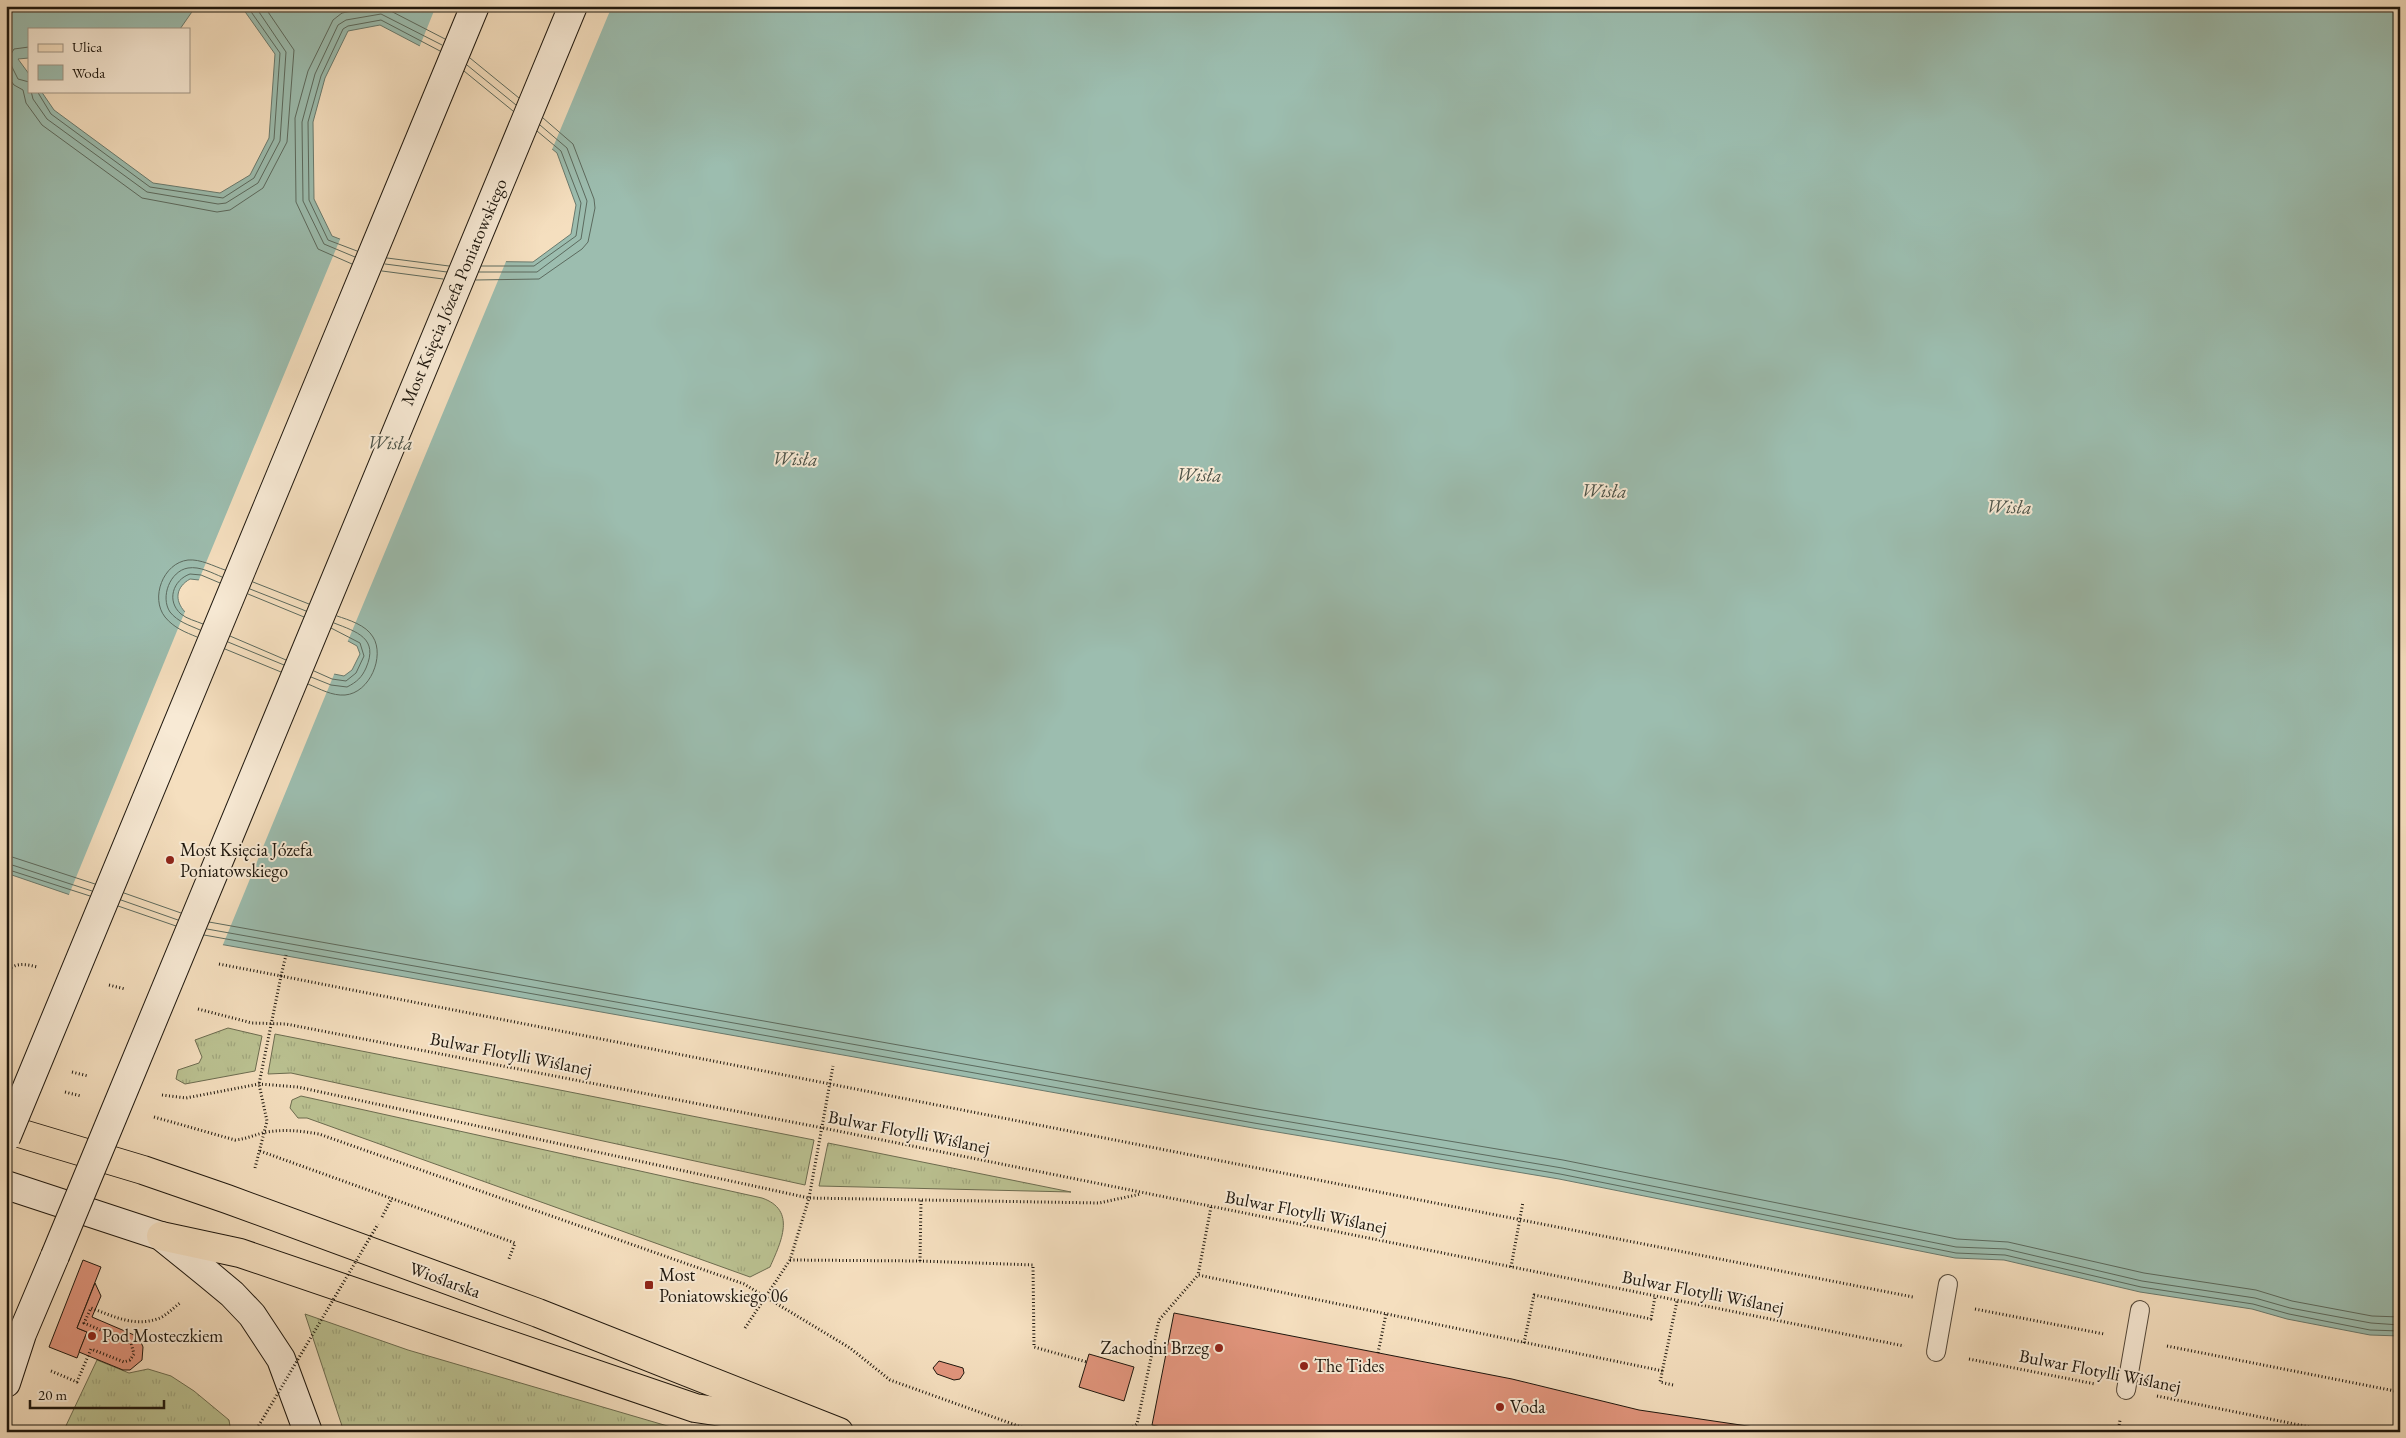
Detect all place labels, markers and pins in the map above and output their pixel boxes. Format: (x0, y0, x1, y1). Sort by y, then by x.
place label: Most Księcia Józefa Poniatowskiego (180, 838, 313, 882)
marker: Most Księcia Józefa Poniatowskiego (164, 854, 176, 866)
place label: Most Poniatowskiego 06 (659, 1263, 788, 1307)
marker: Most Poniatowskiego 06 (643, 1279, 655, 1291)
place label: Pod Mosteczkiem (102, 1324, 223, 1347)
marker: Pod Mosteczkiem (86, 1330, 98, 1342)
place label: Zachodni Brzeg (1101, 1336, 1209, 1359)
marker: Zachodni Brzeg (1213, 1342, 1225, 1354)
place label: The Tides (1314, 1354, 1385, 1377)
marker: The Tides (1298, 1360, 1310, 1372)
place label: Voda (1510, 1395, 1546, 1418)
marker: Voda (1494, 1401, 1506, 1413)

